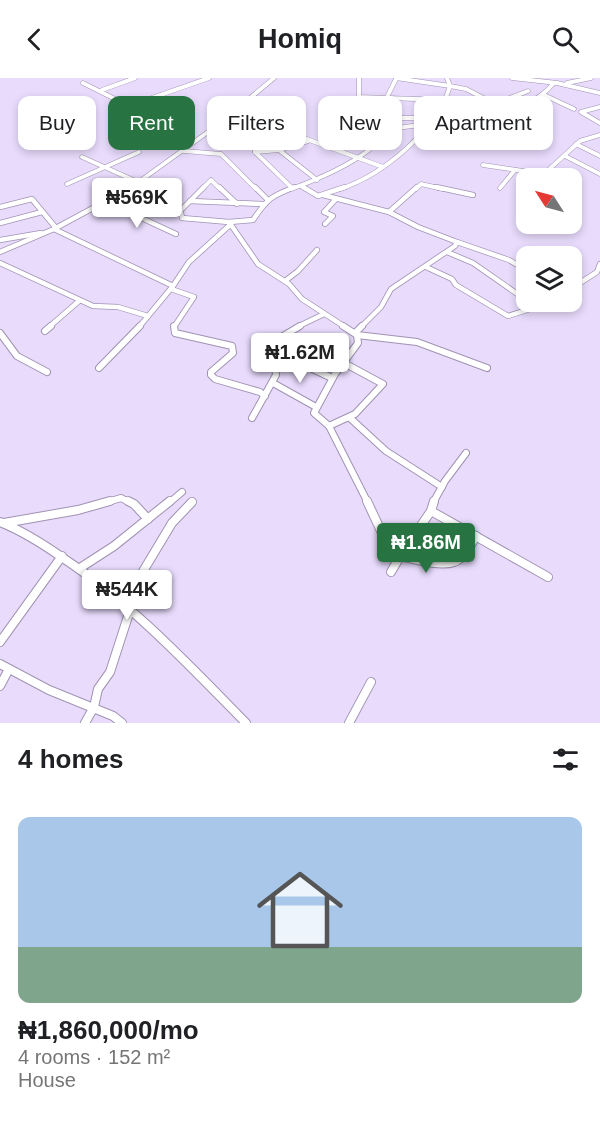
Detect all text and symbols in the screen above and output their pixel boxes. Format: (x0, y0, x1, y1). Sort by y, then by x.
icon: back (18, 23, 51, 56)
icon: search (549, 23, 582, 56)
text: Homiq (258, 24, 342, 54)
chip: Buy (18, 96, 96, 150)
chip: Rent (108, 96, 195, 150)
chip: Filters (207, 96, 306, 150)
chip: New (318, 96, 402, 150)
chip: Apartment (414, 96, 553, 150)
north arrow (516, 168, 582, 234)
map controls (516, 168, 582, 312)
pin: ₦569K (95, 178, 179, 229)
text: ₦569K (106, 186, 168, 208)
button: layers (516, 246, 582, 312)
pin: ₦1.62M (251, 333, 349, 384)
text: ₦1.62M (265, 341, 335, 363)
pin: ₦1.86M (377, 523, 475, 574)
text: ₦1.86M (391, 531, 461, 553)
pin: ₦544K (85, 570, 169, 621)
text: ₦544K (96, 578, 158, 600)
icon: filters (549, 743, 582, 776)
text: 4 homes (18, 744, 124, 774)
icon: home (246, 856, 354, 964)
text: ₦1,860,000/mo (18, 1015, 199, 1045)
text: 4 rooms · 152 m² (18, 1046, 170, 1068)
text: House (18, 1069, 76, 1091)

